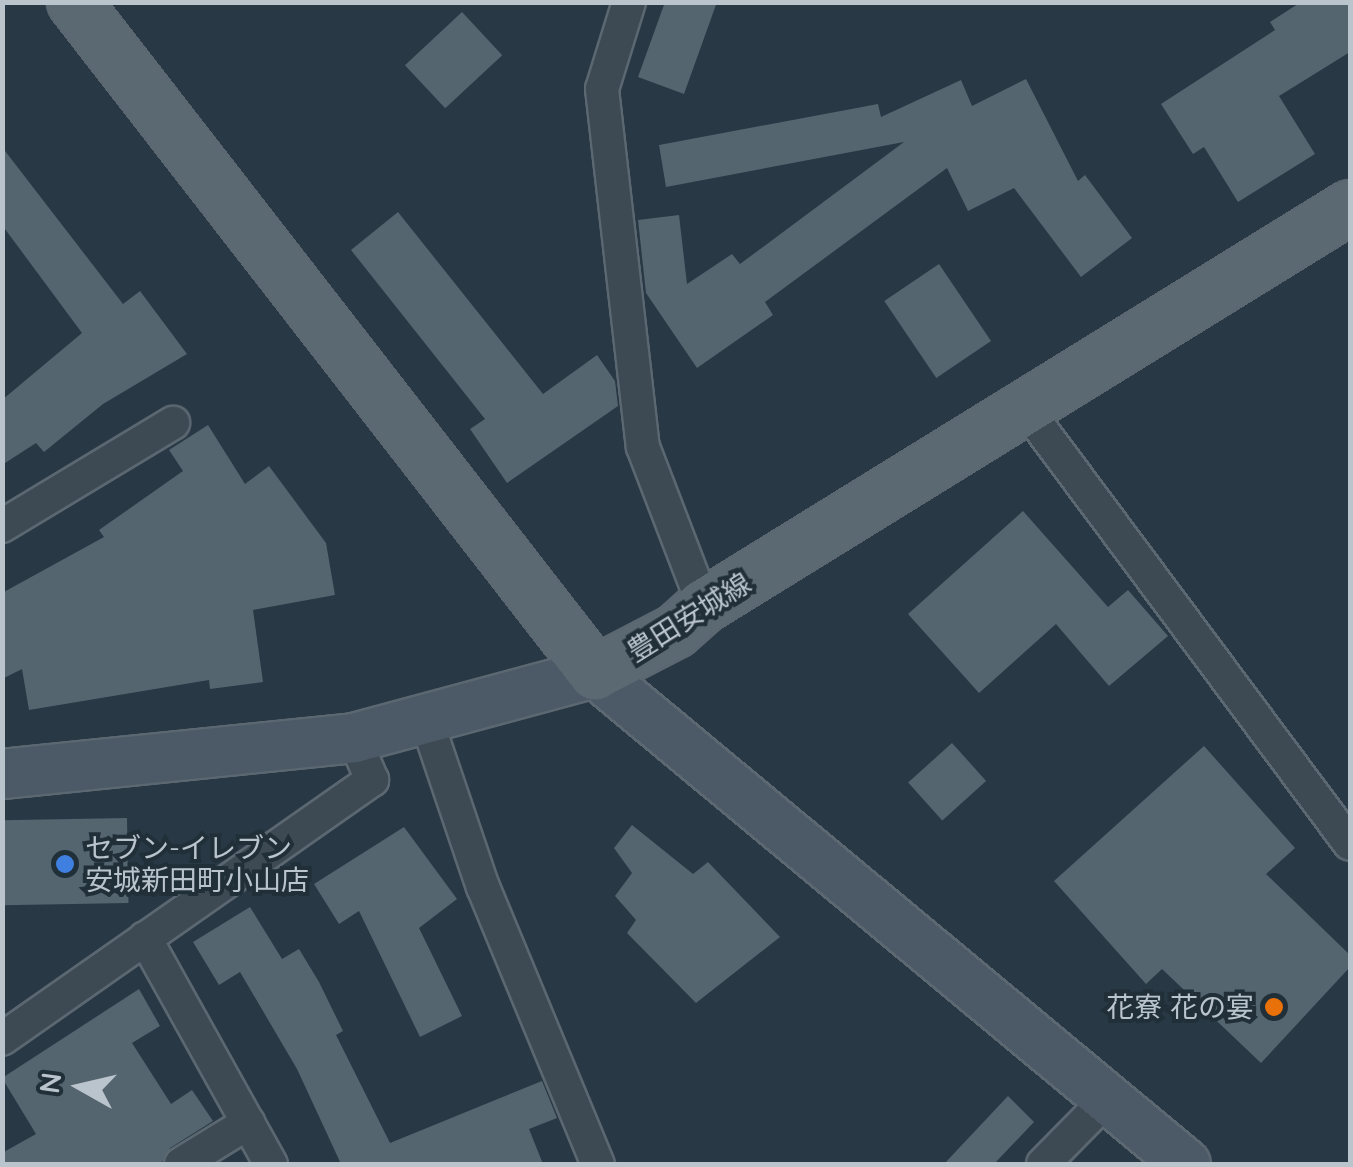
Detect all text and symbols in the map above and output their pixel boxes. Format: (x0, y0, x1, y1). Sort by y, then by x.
street label: 豊田安城線 (621, 566, 757, 668)
place label: セブン-イレブン 安城新田町小山店 (85, 831, 309, 897)
marker: セブン-イレブン 安城新田町小山店 (54, 853, 76, 875)
place label: 花寮 花の宴 (1106, 990, 1254, 1024)
marker: 花寮 花の宴 (1263, 996, 1285, 1018)
north arrow (30, 1037, 130, 1137)
text: N (31, 1070, 69, 1095)

